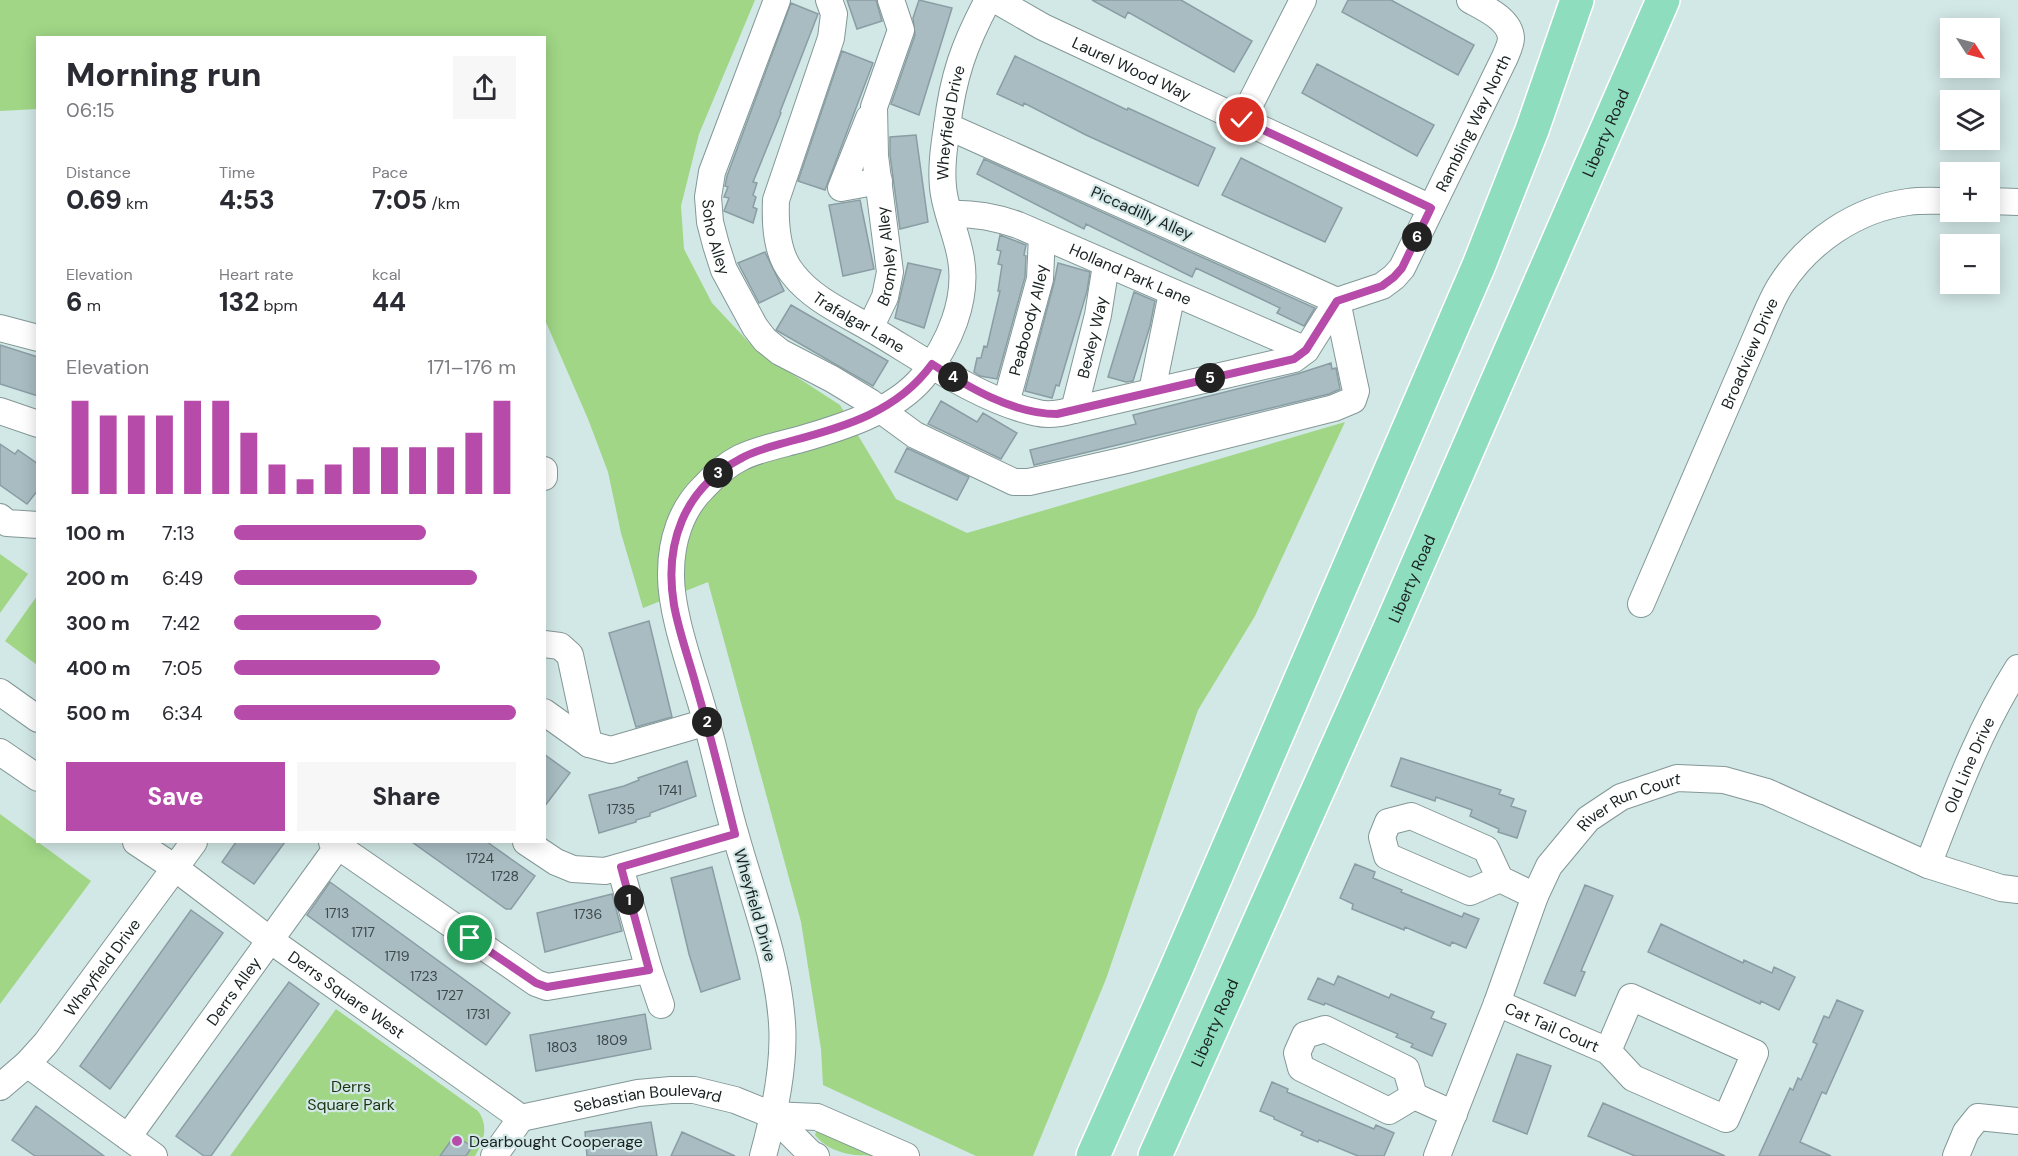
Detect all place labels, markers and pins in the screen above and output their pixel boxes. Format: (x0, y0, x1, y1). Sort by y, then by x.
pin (1216, 94, 1267, 145)
pin: 6 (1402, 222, 1432, 252)
pin: 4 (938, 362, 968, 392)
pin: 5 (1195, 363, 1225, 393)
pin: 3 (703, 458, 733, 488)
pin: 2 (692, 707, 722, 737)
pin: 1 (614, 885, 644, 915)
pin (444, 912, 495, 963)
place label: Dearbought Cooperage (469, 1131, 643, 1152)
marker: Dearbought Cooperage (450, 1134, 464, 1148)

